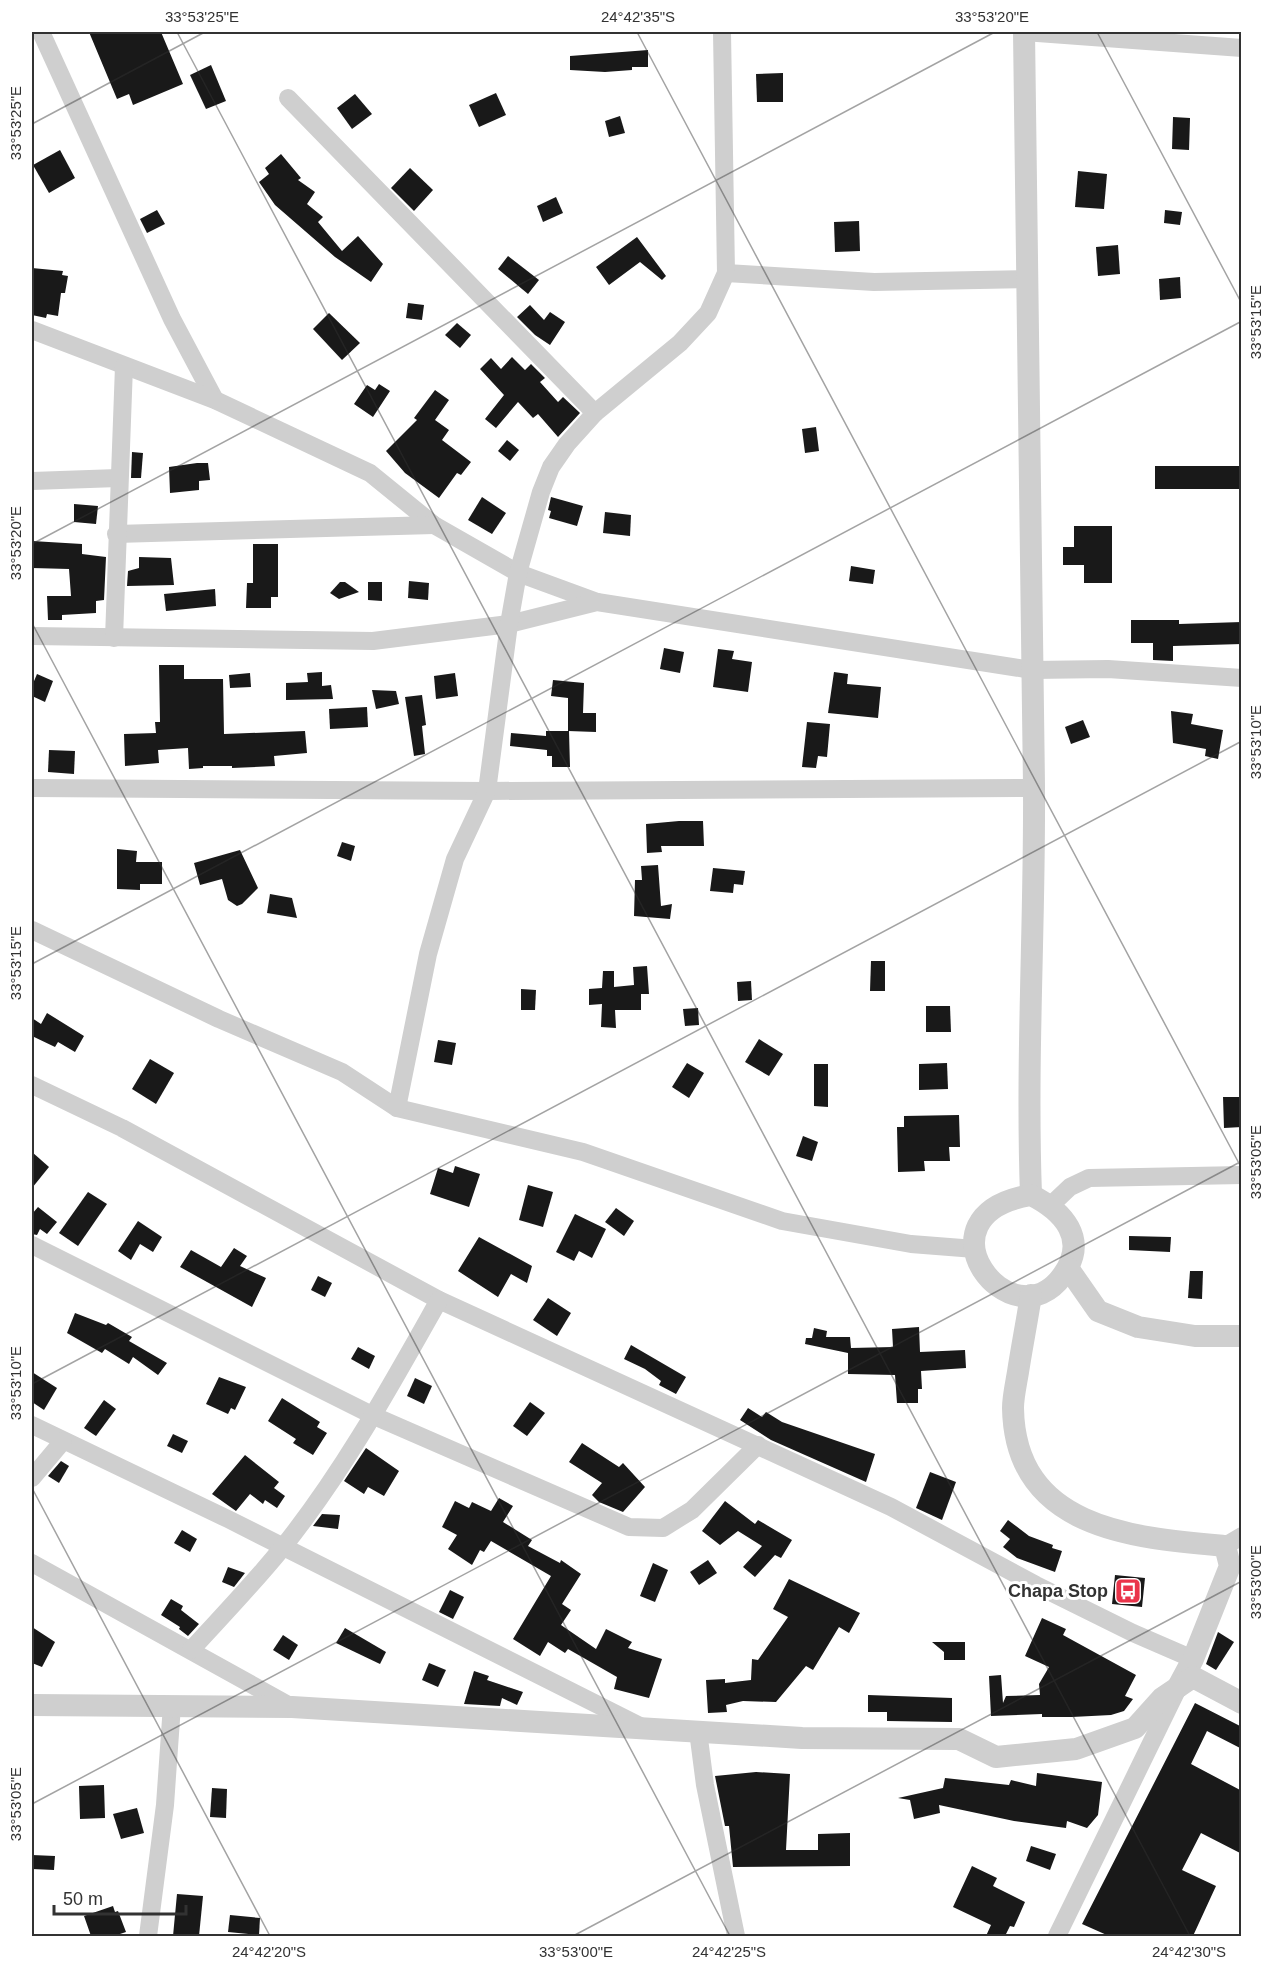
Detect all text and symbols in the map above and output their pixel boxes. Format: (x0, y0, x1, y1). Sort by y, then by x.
text: 33°53'25"E (165, 8, 239, 25)
text: 24°42'35"S (601, 8, 675, 25)
text: 33°53'20"E (955, 8, 1029, 25)
text: 33°53'25"E (7, 86, 24, 160)
text: 33°53'15"E (1247, 285, 1264, 359)
text: 33°53'20"E (7, 506, 24, 580)
text: 33°53'10"E (1247, 705, 1264, 779)
text: 33°53'15"E (7, 926, 24, 1000)
text: 33°53'05"E (1247, 1125, 1264, 1199)
text: 33°53'10"E (7, 1346, 24, 1420)
text: 33°53'00"E (1247, 1545, 1264, 1619)
bus stop icon: Chapa Stop (1113, 1576, 1143, 1606)
place label: Chapa Stop (1008, 1581, 1108, 1601)
text: 33°53'05"E (7, 1767, 24, 1841)
scale bar (54, 1878, 186, 1916)
text: 50 m (63, 1889, 103, 1909)
text: 24°42'20"S (232, 1943, 306, 1960)
text: 33°53'00"E (539, 1943, 613, 1960)
text: 24°42'25"S (692, 1943, 766, 1960)
text: 24°42'30"S (1152, 1943, 1226, 1960)

